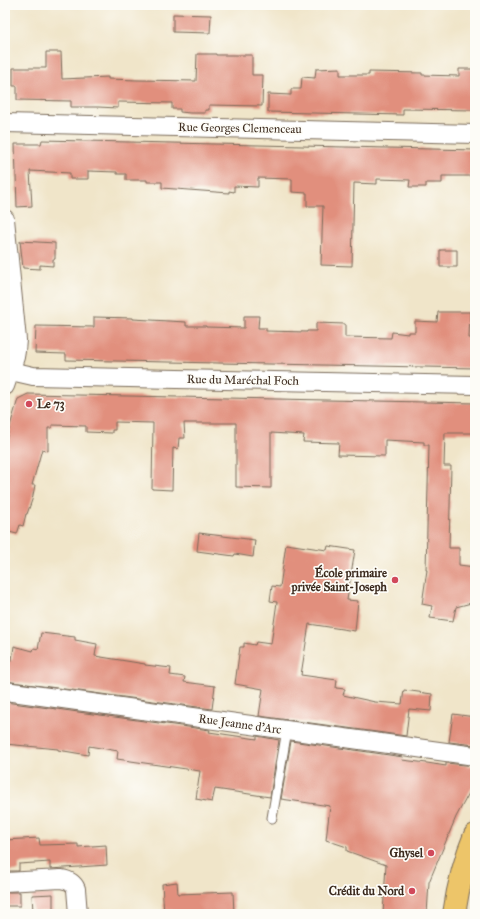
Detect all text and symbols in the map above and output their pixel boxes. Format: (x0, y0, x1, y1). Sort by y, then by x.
street label: Rue Georges Clemenceau (178, 120, 303, 137)
street label: Rue du Maréchal Foch (187, 372, 300, 388)
place label: Le 73 (37, 397, 65, 412)
marker: Le 73 (24, 399, 34, 409)
place label: École primaire privée Saint-Joseph (291, 564, 387, 595)
marker: École primaire privée Saint-Joseph (390, 575, 400, 585)
street label: Rue Jeanne d'Arc (197, 711, 282, 738)
place label: Ghysel (390, 846, 424, 861)
marker: Ghysel (426, 848, 436, 858)
place label: Crédit du Nord (329, 884, 405, 898)
marker: Crédit du Nord (407, 886, 417, 896)

